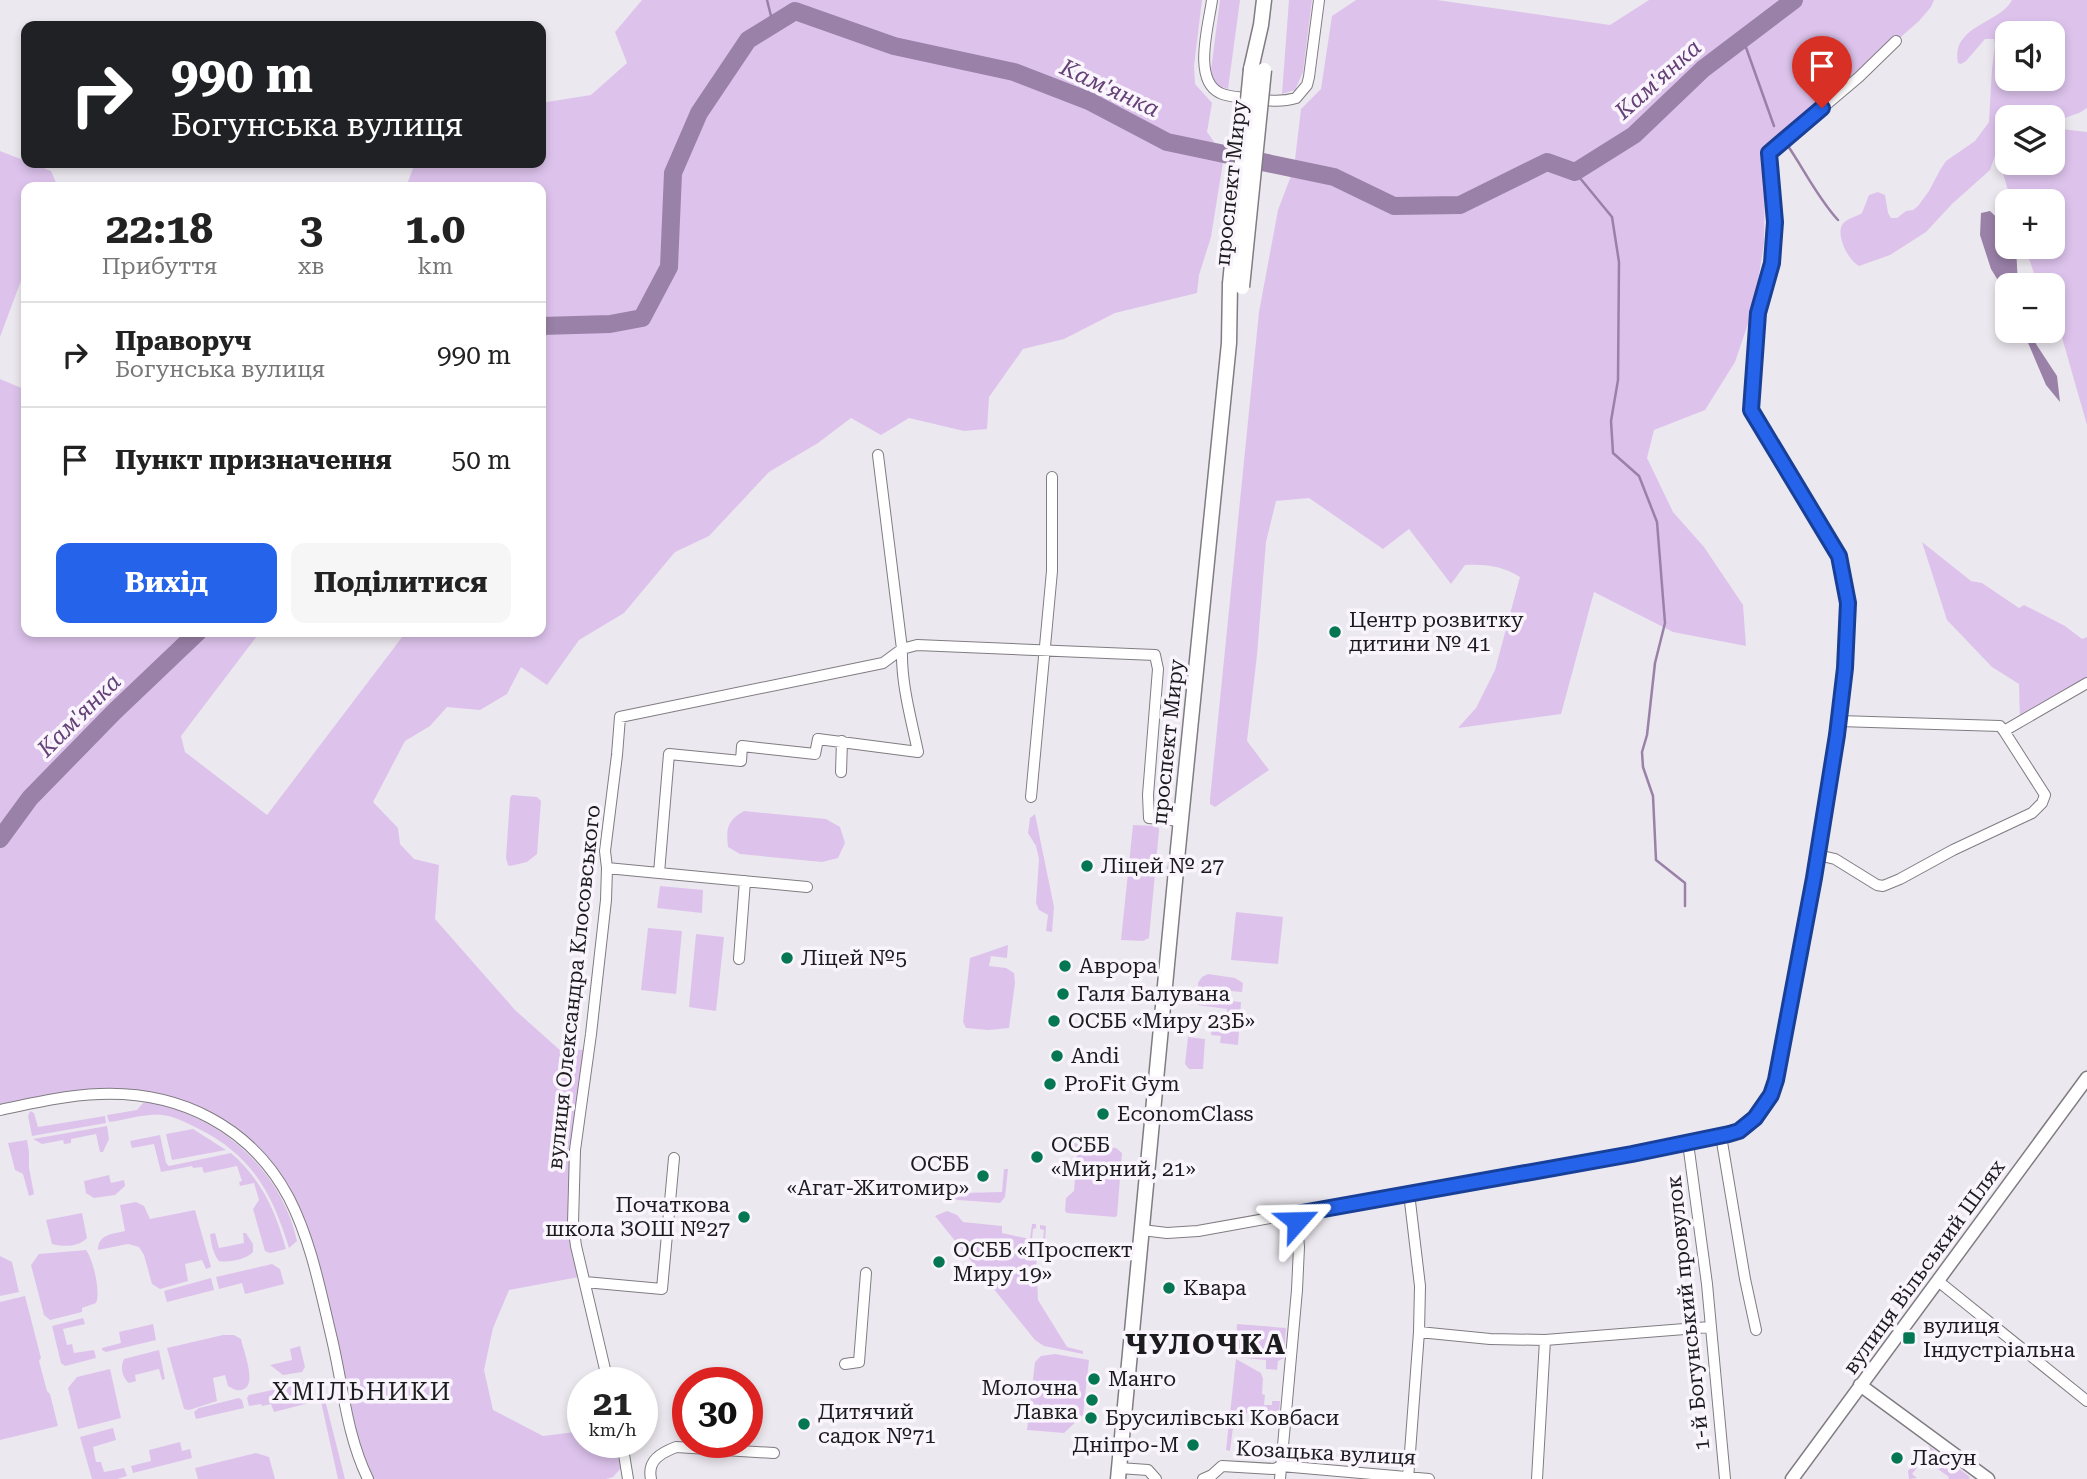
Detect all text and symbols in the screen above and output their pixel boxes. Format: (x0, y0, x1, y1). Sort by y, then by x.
map controls (1995, 21, 2065, 343)
button: sound (1995, 21, 2065, 91)
water label: Кам'янка (1609, 34, 1707, 126)
pin (1792, 36, 1852, 108)
text: 990 m (171, 47, 313, 104)
icon: arrive (1803, 47, 1841, 85)
icon: right (56, 49, 147, 140)
water label: Кам'янка (1055, 53, 1164, 123)
street label: проспект Миру (1210, 98, 1252, 267)
button: layers (1995, 105, 2065, 175)
text: Богунська вулиця (171, 106, 463, 144)
button: + (1995, 189, 2065, 259)
text: 22:18 (106, 204, 213, 253)
text: 3 (299, 204, 323, 253)
text: 1.0 (405, 204, 465, 253)
text: Прибуття (102, 253, 217, 280)
text: хв (298, 253, 324, 280)
text: km (417, 253, 453, 280)
button: − (1995, 273, 2065, 343)
text: Праворуч (115, 326, 251, 356)
icon: right (56, 336, 94, 374)
text: 990 m (437, 340, 511, 370)
text: Богунська вулиця (115, 356, 325, 383)
icon: arrive (56, 441, 94, 479)
text: Пункт призначення (115, 445, 392, 475)
text: 50 m (452, 445, 511, 475)
button: Вихід (56, 543, 277, 623)
button: Поділитися (291, 543, 511, 623)
place label: Центр розвитку дитини № 41 (1349, 608, 1524, 656)
marker: Центр розвитку дитини № 41 (1327, 624, 1343, 640)
street label: проспект Миру (1147, 657, 1189, 826)
water label: Кам'янка (32, 668, 127, 763)
street label: вулиця Олександра Клосовського (543, 804, 605, 1170)
place label: Ліцей № 27 (1101, 854, 1224, 878)
marker: Ліцей № 27 (1079, 858, 1095, 874)
place label: Ліцей №5 (801, 946, 907, 970)
marker: Ліцей №5 (779, 950, 795, 966)
place label: Аврора (1079, 954, 1158, 978)
marker: Аврора (1057, 958, 1073, 974)
place label: Галя Балувана (1077, 982, 1230, 1006)
marker: Галя Балувана (1055, 986, 1071, 1002)
place label: ОСББ «Миру 23Б» (1068, 1009, 1255, 1033)
marker: ОСББ «Миру 23Б» (1046, 1013, 1062, 1029)
place label: Andi (1071, 1044, 1120, 1068)
marker: Andi (1049, 1048, 1065, 1064)
place label: ProFit Gym (1064, 1072, 1180, 1096)
marker: ProFit Gym (1042, 1076, 1058, 1092)
place label: EconomClass (1117, 1102, 1254, 1126)
marker: EconomClass (1095, 1106, 1111, 1122)
place label: ОСББ «Мирний, 21» (1051, 1133, 1196, 1181)
marker: ОСББ «Мирний, 21» (1029, 1149, 1045, 1165)
place label: ОСББ «Агат-Житомир» (787, 1152, 969, 1200)
street label: вулиця Вільський Шлях (1838, 1155, 2010, 1379)
marker: ОСББ «Агат-Житомир» (975, 1168, 991, 1184)
street label: 1-й Богунський провулок (1662, 1174, 1714, 1452)
position arrow (1260, 1184, 1334, 1258)
place label: Початкова школа ЗОШ №27 (545, 1193, 731, 1241)
marker: Початкова школа ЗОШ №27 (736, 1209, 752, 1225)
place label: ОСББ «Проспект Миру 19» (953, 1238, 1133, 1286)
marker: ОСББ «Проспект Миру 19» (931, 1254, 947, 1270)
place label: Квара (1183, 1276, 1247, 1300)
marker: Квара (1161, 1280, 1177, 1296)
place label: вулиця Індустріальна (1923, 1314, 2076, 1362)
district label: ЧУЛОЧКА (1125, 1328, 1287, 1361)
marker: вулиця Індустріальна (1901, 1330, 1917, 1346)
speed limit sign: 30 (672, 1367, 763, 1458)
place label: Манго (1108, 1367, 1176, 1391)
marker: Манго (1086, 1371, 1102, 1387)
place label: Молочна Лавка (982, 1376, 1079, 1424)
district label: ХМІЛЬНИКИ (272, 1378, 452, 1406)
text: 21 (593, 1383, 632, 1424)
marker: Молочна Лавка (1084, 1392, 1100, 1408)
place label: Дитячий садок №71 (818, 1400, 936, 1448)
place label: Брусилівські Ковбаси (1105, 1406, 1339, 1430)
marker: Брусилівські Ковбаси (1083, 1410, 1099, 1426)
marker: Дитячий садок №71 (796, 1416, 812, 1432)
text: km/h (588, 1419, 637, 1440)
place label: Дніпро-М (1073, 1433, 1179, 1457)
street label: Козацька вулиця (1235, 1436, 1417, 1470)
marker: Дніпро-М (1185, 1437, 1201, 1453)
place label: Ласун (1911, 1446, 1977, 1470)
marker: Ласун (1889, 1450, 1905, 1466)

